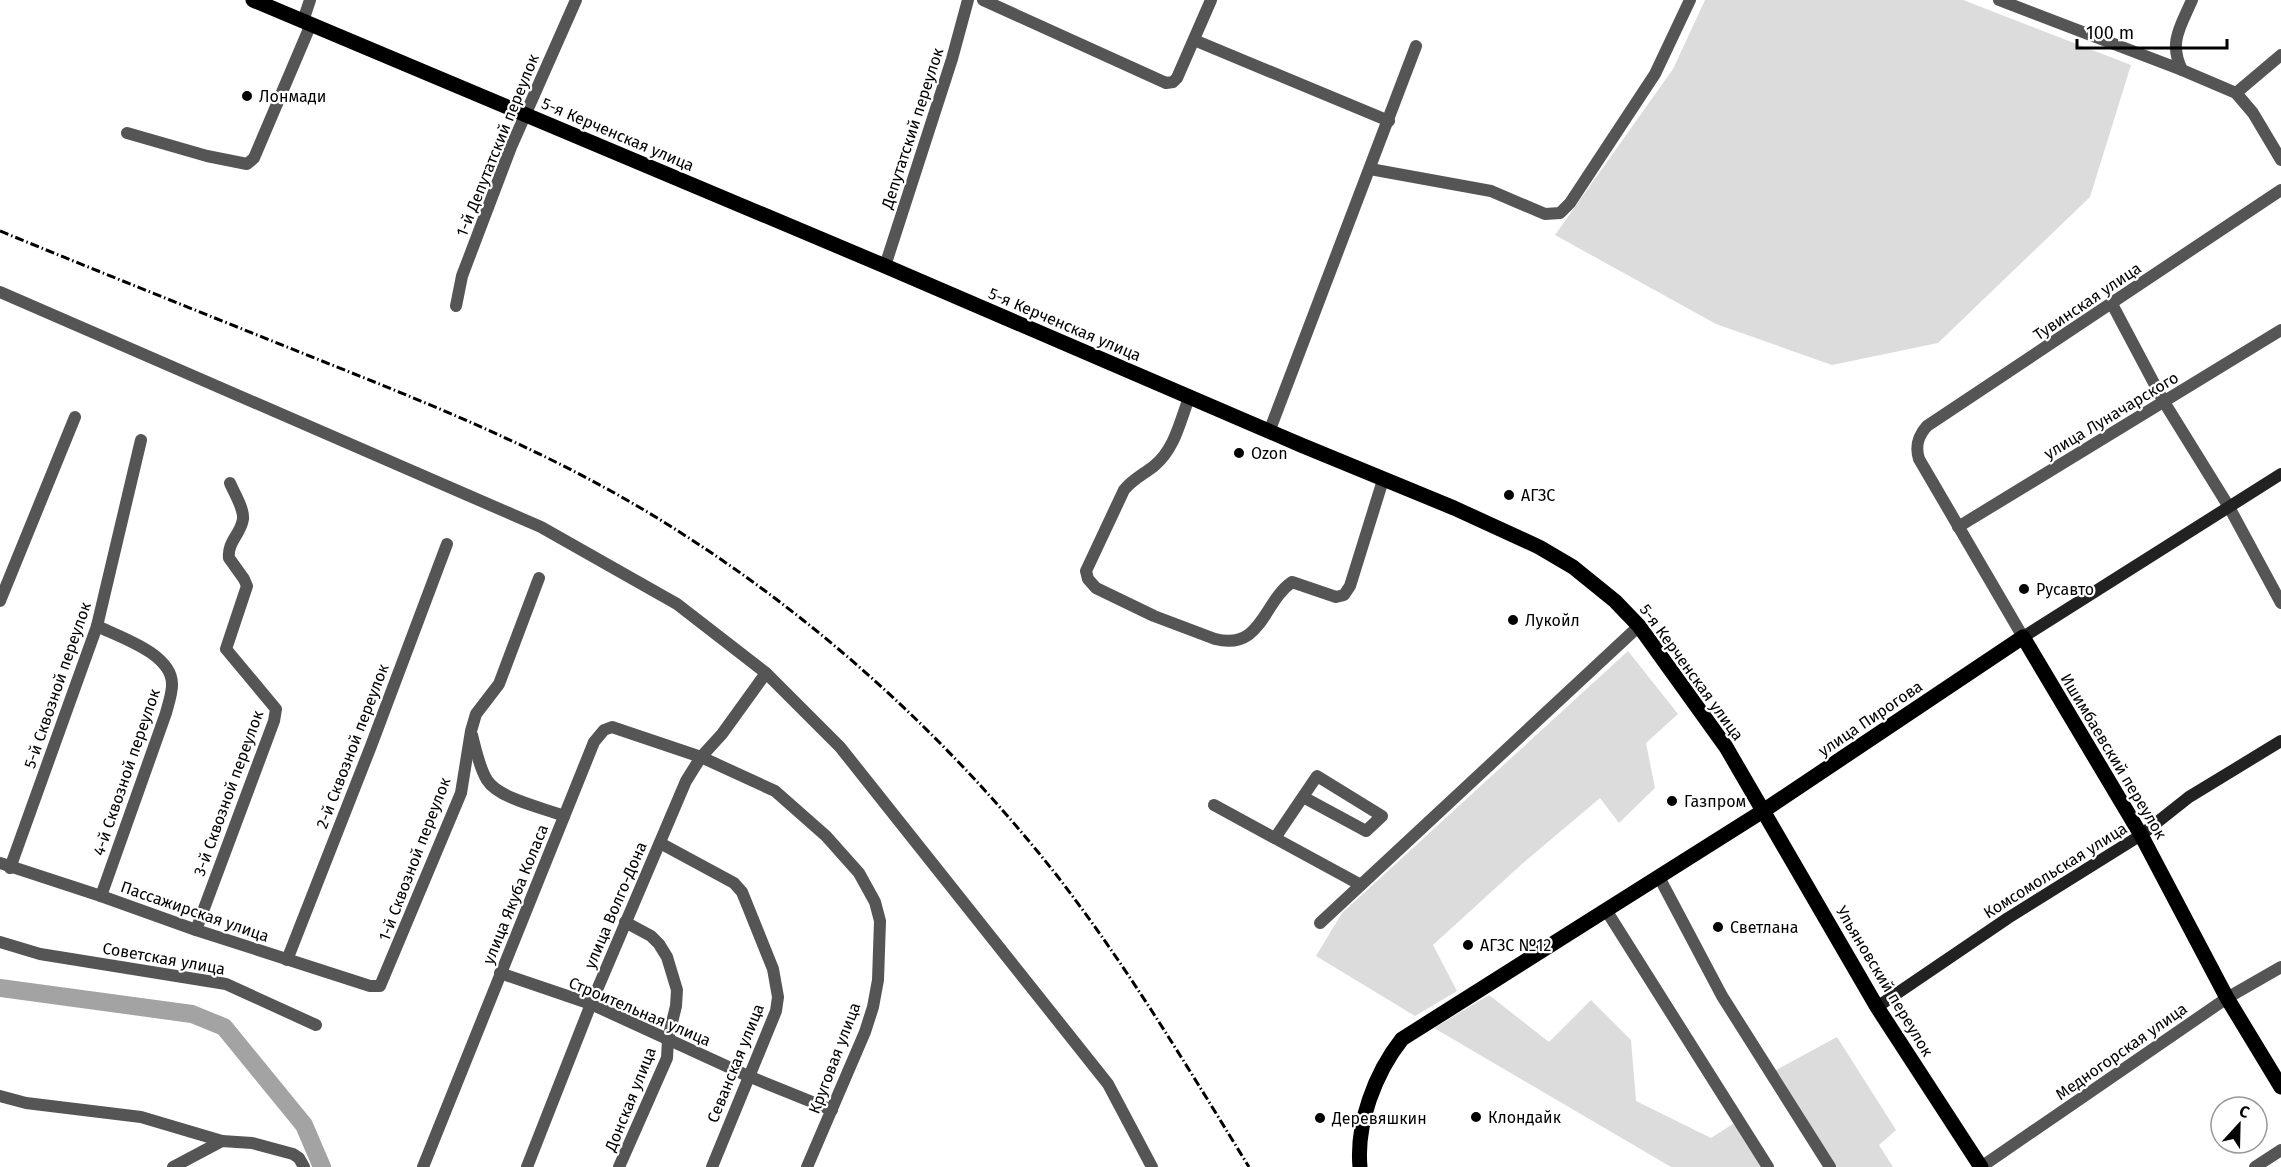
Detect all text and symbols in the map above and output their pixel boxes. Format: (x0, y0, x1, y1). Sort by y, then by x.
scale bar (2077, 12, 2227, 50)
text: 100 m (2086, 22, 2134, 44)
street label: Депутатский переулок (877, 45, 948, 212)
street label: 1-й Депутатский переулок (452, 51, 543, 239)
place label: Лонмади (259, 87, 326, 106)
marker: Лонмади (240, 89, 254, 103)
street label: 5-я Керченская улица (539, 94, 697, 175)
street label: Тувинская улица (2030, 258, 2145, 344)
street label: 5-я Керченская улица (986, 284, 1144, 365)
street label: улица Луначарского (2041, 368, 2182, 463)
place label: Ozon (1251, 444, 1288, 463)
marker: Ozon (1232, 446, 1246, 460)
place label: АГЗС (1521, 486, 1555, 505)
marker: АГЗС (1502, 488, 1516, 502)
place label: Русавто (2036, 580, 2094, 599)
marker: Русавто (2017, 582, 2031, 596)
street label: 5-й Сквозной переулок (20, 599, 95, 771)
street label: 5-я Керченская улица (1636, 600, 1747, 744)
place label: Лукойл (1525, 611, 1580, 630)
marker: Лукойл (1506, 613, 1520, 627)
street label: 2-й Сквозной переулок (312, 661, 393, 831)
street label: Ишимбаевский переулок (2057, 670, 2171, 843)
street label: улица Пирогова (1815, 677, 1926, 760)
street label: 4-й Сквозной переулок (89, 686, 164, 858)
street label: 3-й Сквозной переулок (190, 707, 268, 879)
street label: 1-й Сквозной переулок (374, 774, 455, 944)
place label: Газпром (1684, 792, 1746, 811)
marker: Газпром (1665, 794, 1679, 808)
street label: Комсомольская улица (1980, 819, 2130, 922)
street label: улица Якуба Коласа (479, 821, 552, 967)
street label: улица Волго-Дона (580, 839, 651, 972)
street label: Пассажирская улица (118, 877, 272, 946)
street label: Ульяновский переулок (1832, 903, 1937, 1061)
place label: Светлана (1730, 918, 1799, 937)
marker: Светлана (1711, 920, 1725, 934)
place label: АГЗС №12 (1480, 936, 1551, 955)
street label: Советская улица (101, 938, 227, 979)
marker: АГЗС №12 (1461, 938, 1475, 952)
street label: Строительная улица (566, 973, 714, 1050)
street label: Медногорская улица (2052, 999, 2191, 1104)
street label: Круговая улица (804, 1000, 864, 1117)
street label: Севанская улица (703, 1001, 768, 1125)
street label: Донская улица (601, 1044, 660, 1155)
north arrow (2209, 1095, 2269, 1155)
text: С (2237, 1101, 2253, 1122)
place label: Клондайк (1488, 1108, 1562, 1127)
place label: Деревяшкин (1331, 1109, 1427, 1128)
marker: Клондайк (1469, 1110, 1483, 1124)
marker: Деревяшкин (1313, 1111, 1327, 1125)

